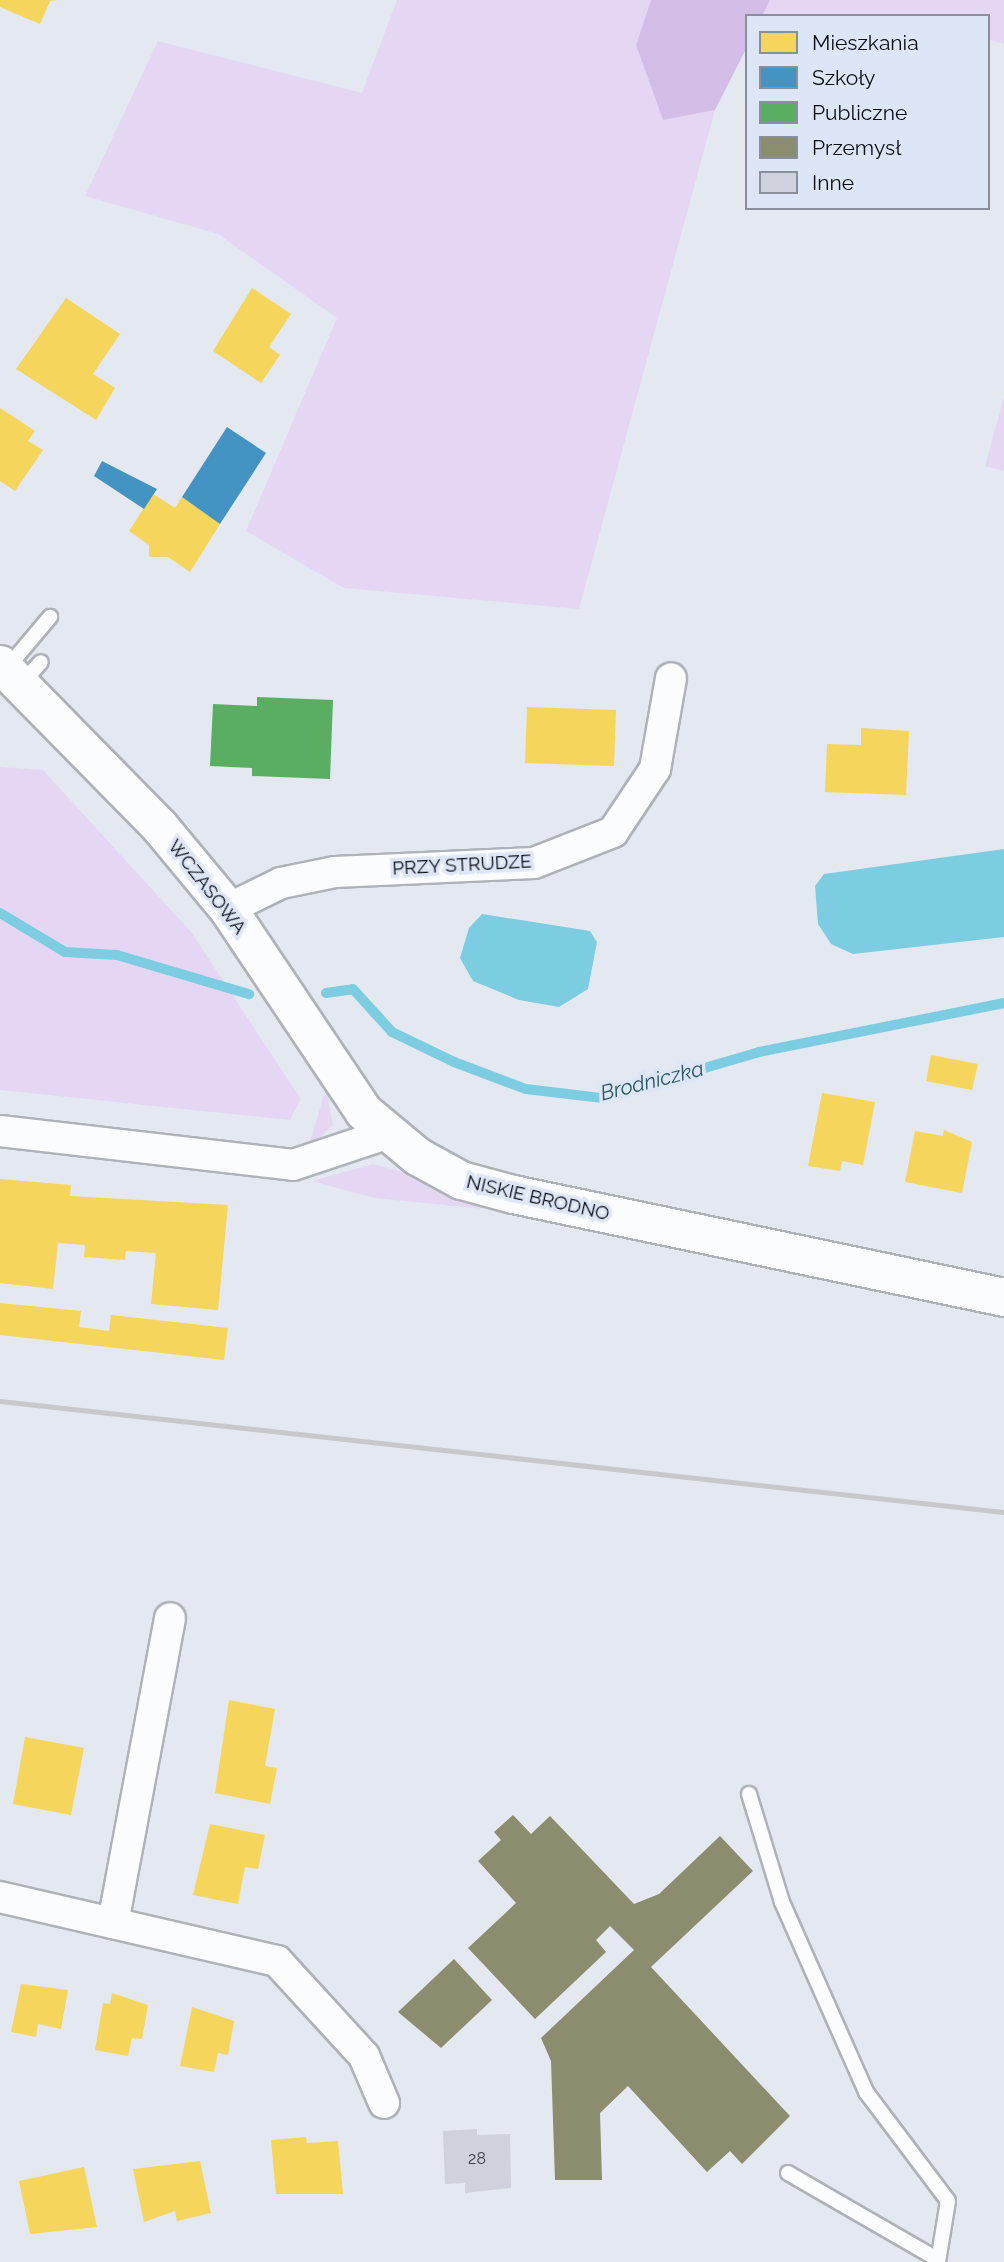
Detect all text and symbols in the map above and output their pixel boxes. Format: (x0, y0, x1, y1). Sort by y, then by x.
legend (745, 14, 990, 210)
text: Mieszkania (812, 30, 919, 55)
text: Szkoły (812, 65, 875, 90)
text: Publiczne (812, 100, 907, 125)
text: Przemysł (812, 135, 901, 160)
text: Inne (812, 170, 854, 195)
street label: WCZASOWA (163, 835, 251, 939)
street label: PRZY STRUDZE (391, 850, 533, 880)
water label: Brodniczka (598, 1056, 706, 1106)
street label: NISKIE BRODNO (464, 1170, 612, 1226)
house number: 28 (468, 2149, 486, 2169)

